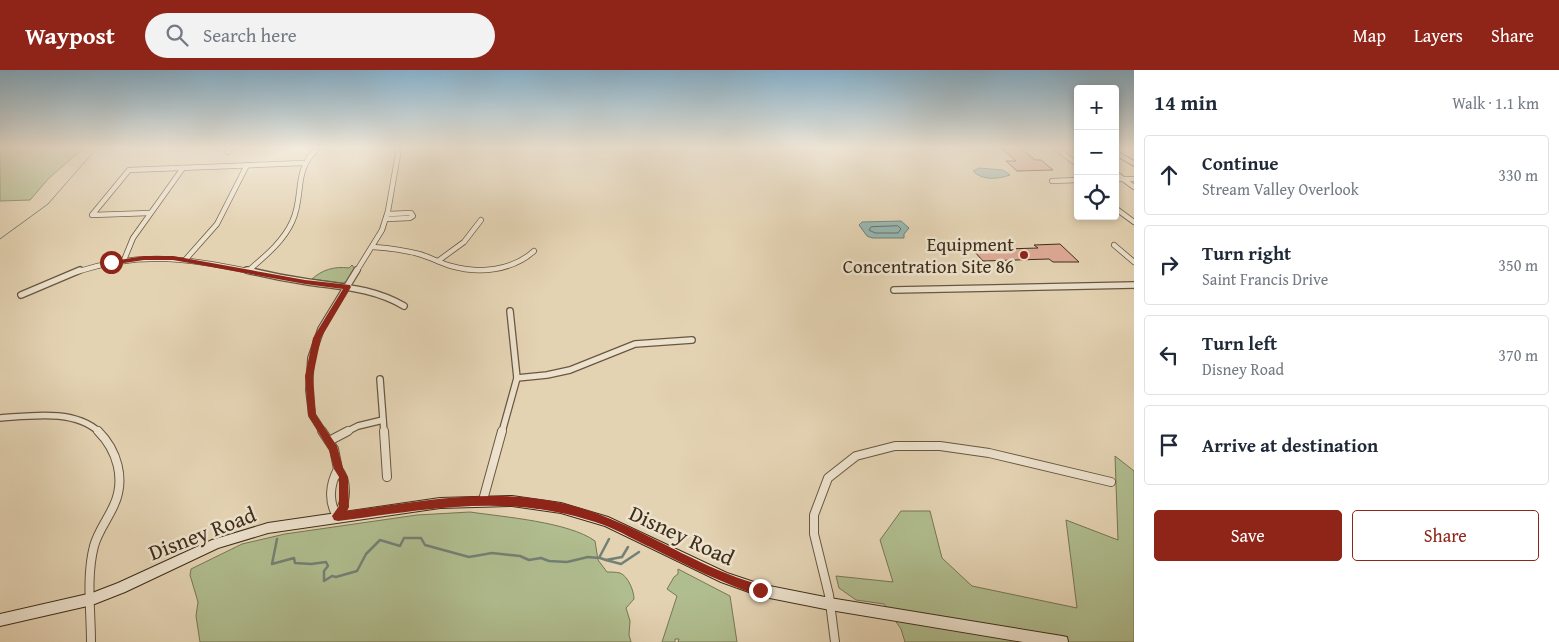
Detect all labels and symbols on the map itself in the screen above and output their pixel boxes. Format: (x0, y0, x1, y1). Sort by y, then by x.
place label: Equipment Concentration Site 86 (843, 230, 1014, 280)
marker: Equipment Concentration Site 86 (1018, 249, 1030, 261)
route start (100, 251, 123, 274)
street label: Disney Road (624, 497, 740, 573)
street label: Disney Road (144, 498, 261, 568)
route end (749, 579, 772, 602)

